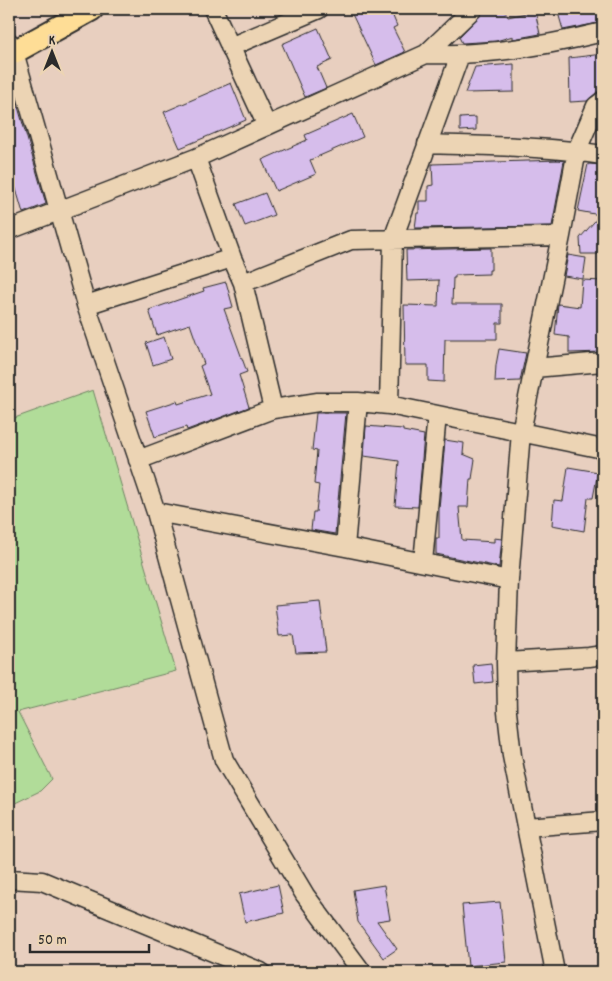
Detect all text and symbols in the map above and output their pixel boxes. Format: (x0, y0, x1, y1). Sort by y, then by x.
north arrow (28, 28, 78, 78)
text: K (49, 31, 56, 51)
scale bar (30, 921, 149, 953)
text: 50 m (38, 930, 67, 952)

